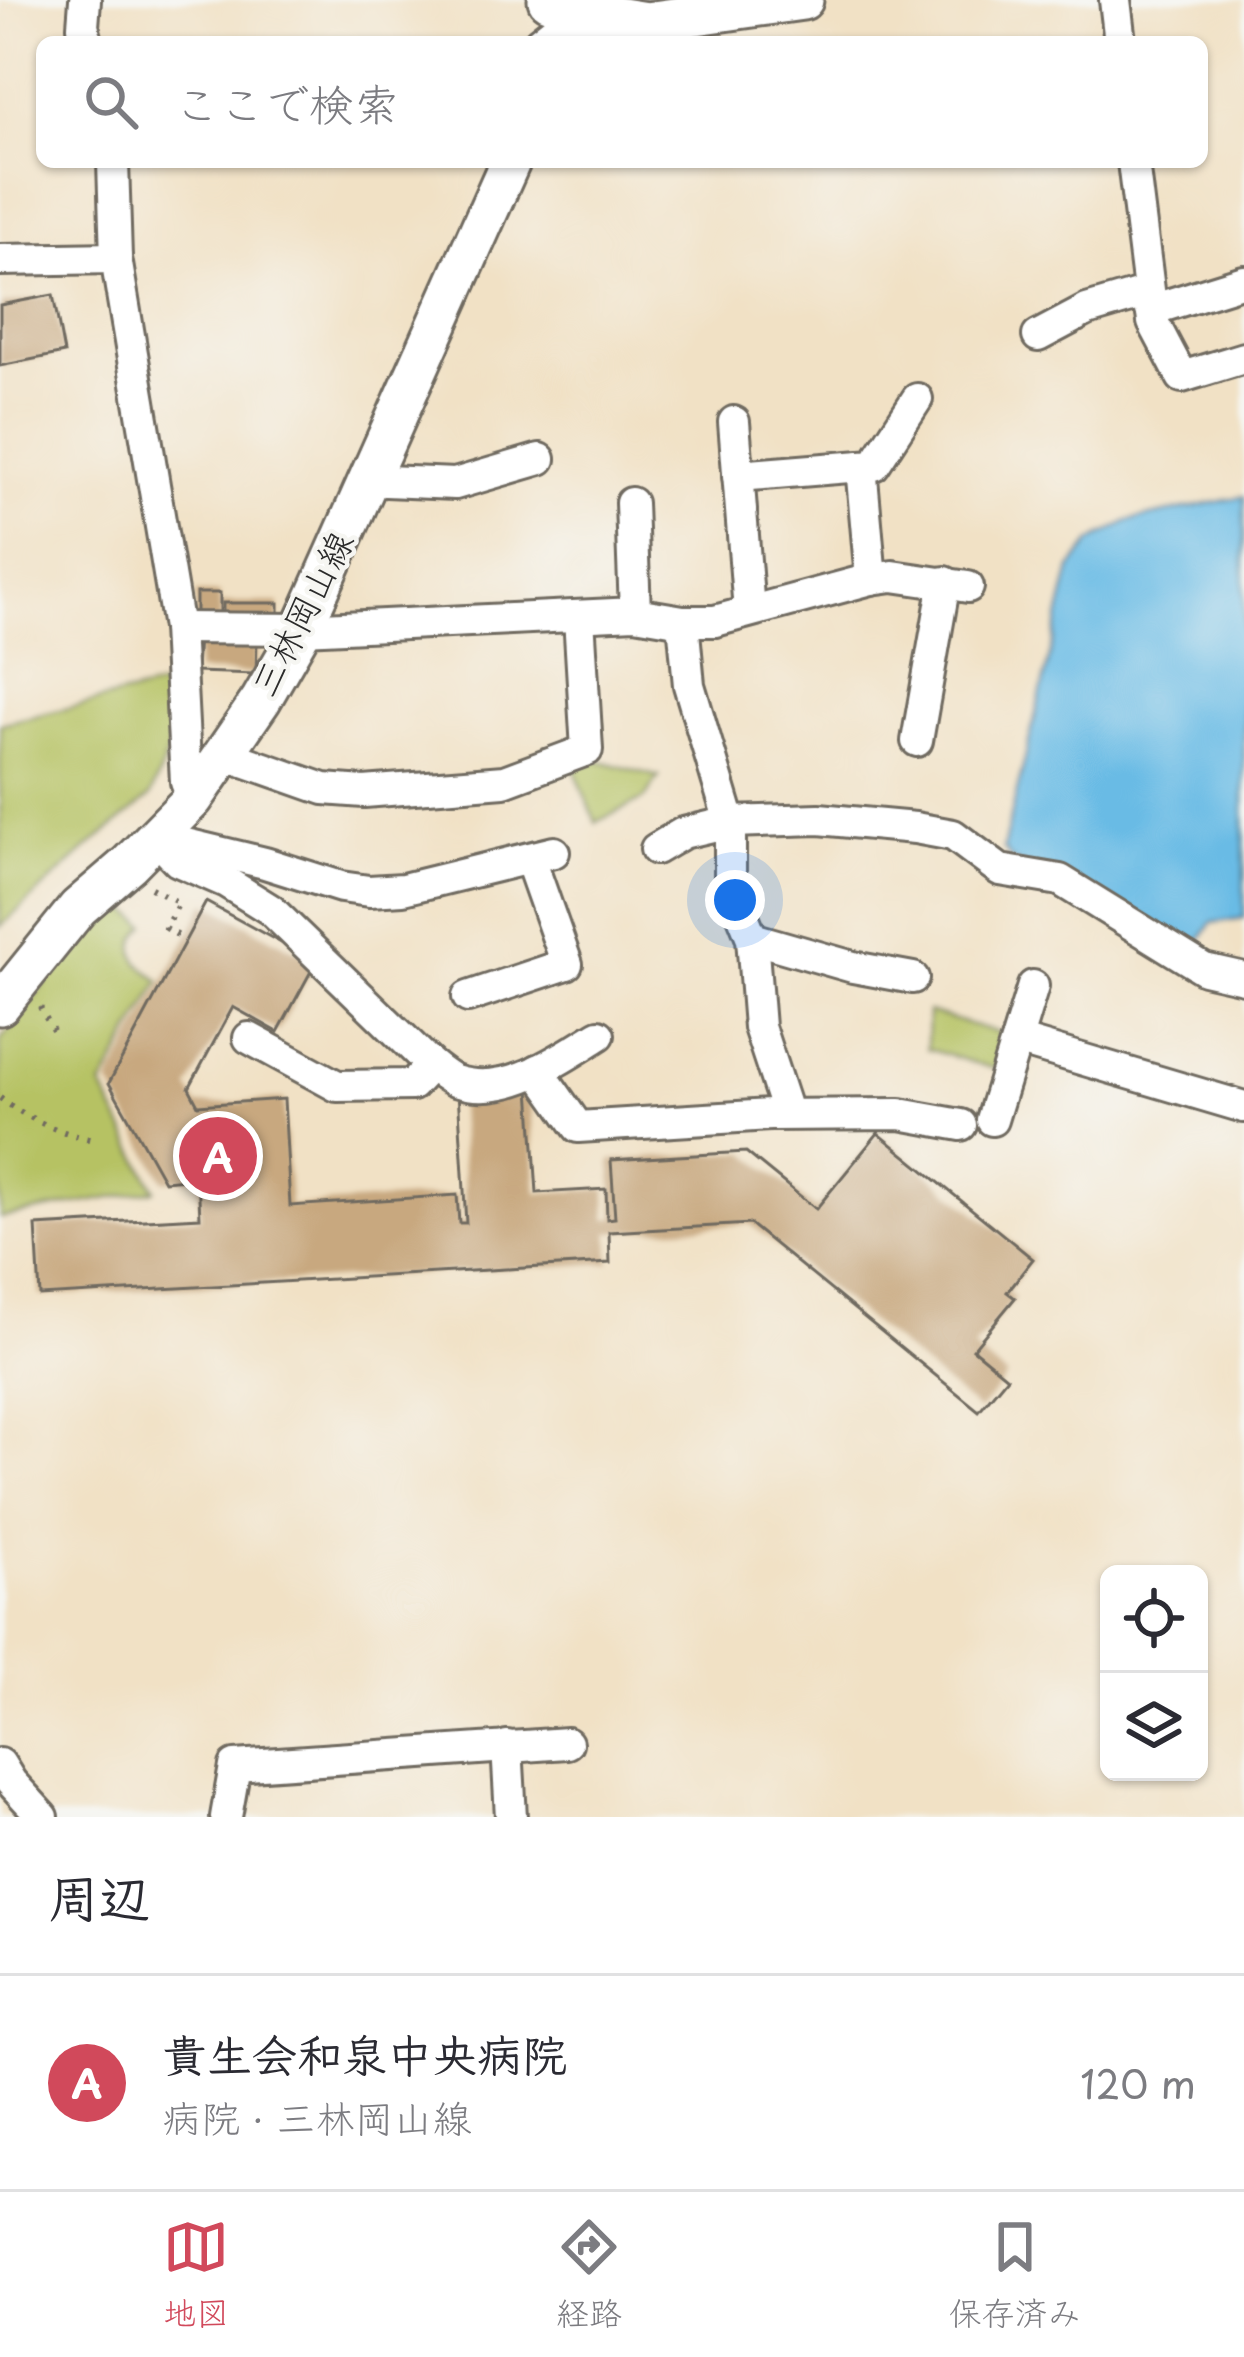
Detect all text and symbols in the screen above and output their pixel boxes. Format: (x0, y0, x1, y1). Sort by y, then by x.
search box (36, 36, 1208, 168)
text: ここで検索 (174, 68, 399, 136)
icon: search (78, 69, 144, 135)
street label: 三林岡山線 (235, 521, 365, 706)
your location (705, 870, 765, 930)
pin: A (179, 1111, 257, 1201)
map controls (1100, 1565, 1208, 1781)
button: locate (1100, 1565, 1208, 1673)
button: layers (1100, 1673, 1208, 1781)
text: 周辺 (48, 1857, 150, 1934)
text: 貴生会和泉中央病院 (162, 2019, 567, 2087)
text: A (72, 2053, 102, 2112)
text: 120 m (1080, 2053, 1196, 2112)
text: 病院 · 三林岡山線 (162, 2087, 472, 2146)
tab: 地図 (163, 2214, 229, 2336)
tab: 経路 (556, 2214, 622, 2336)
tab: 保存済み (949, 2214, 1081, 2336)

